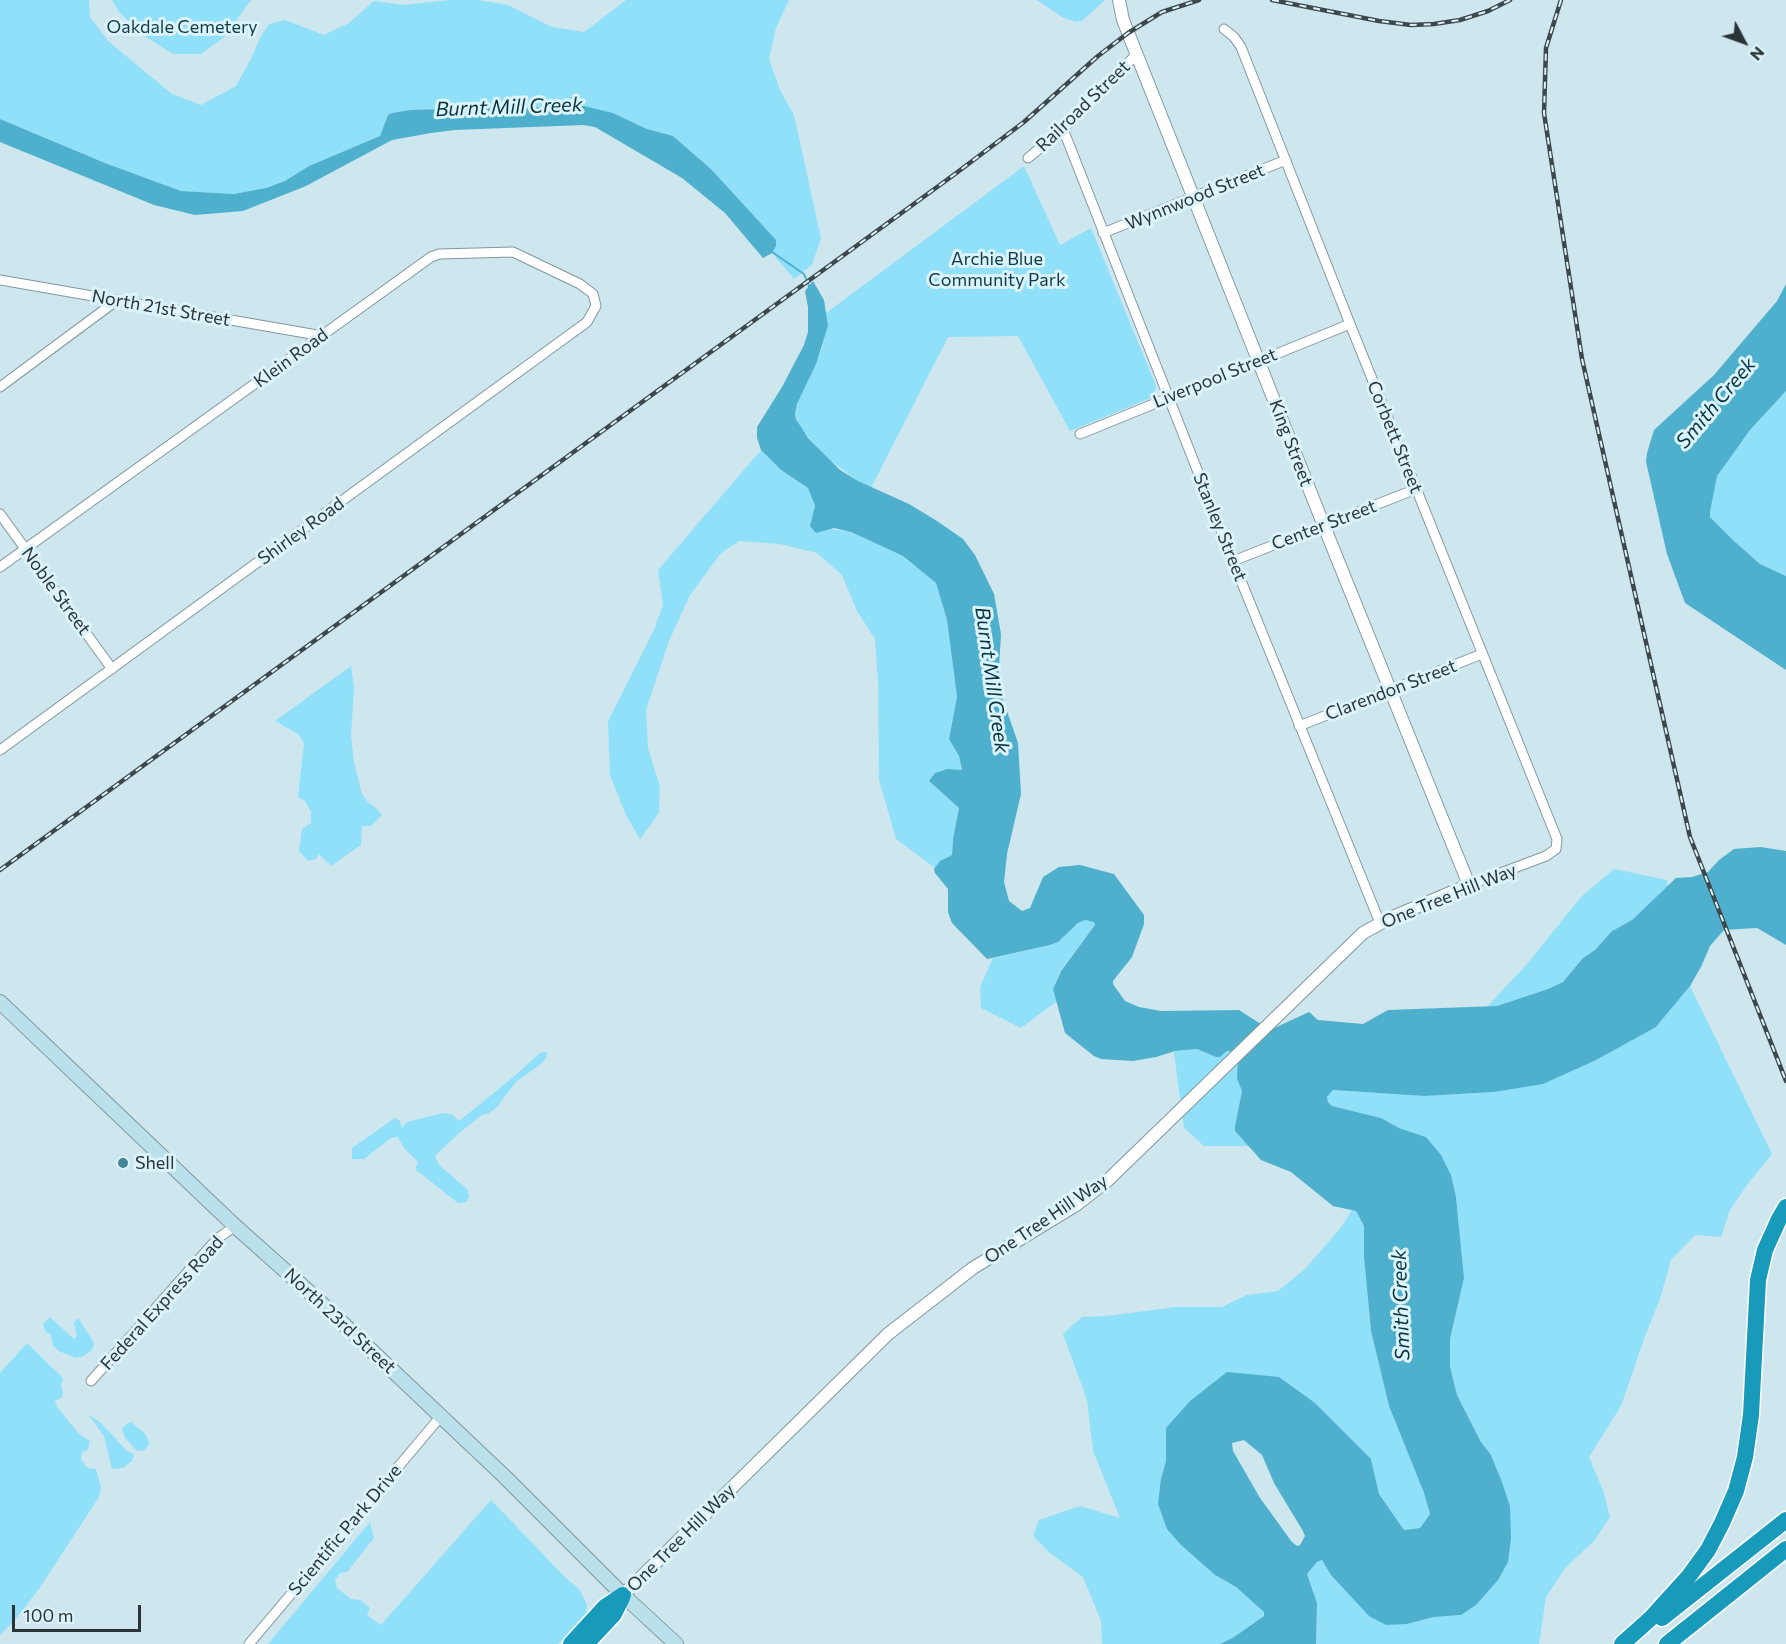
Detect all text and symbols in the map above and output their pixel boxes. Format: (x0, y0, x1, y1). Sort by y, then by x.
north arrow (1714, 12, 1774, 72)
park label: Oakdale Cemetery (107, 16, 257, 38)
text: N (1747, 43, 1769, 65)
street label: Railroad Street (1031, 56, 1135, 156)
water label: Burnt Mill Creek (435, 92, 583, 122)
street label: Wynnwood Street (1122, 159, 1268, 235)
park label: Archie Blue Community Park (928, 248, 1066, 290)
street label: North 21st Street (90, 285, 232, 331)
street label: Klein Road (250, 324, 332, 392)
street label: Liverpool Street (1150, 343, 1280, 413)
water label: Smith Creek (1671, 353, 1761, 453)
street label: Corbett Street (1363, 378, 1427, 496)
street label: King Street (1265, 397, 1317, 489)
street label: Stanley Street (1188, 470, 1252, 584)
street label: Shirley Road (254, 492, 348, 570)
street label: Center Street (1269, 495, 1379, 555)
street label: Noble Street (17, 543, 95, 639)
water label: Burnt Mill Creek (970, 605, 1014, 755)
street label: Clarendon Street (1322, 655, 1460, 725)
street label: One Tree Hill Way (1378, 859, 1520, 933)
place label: Shell (135, 1152, 175, 1174)
marker: Shell (116, 1156, 130, 1170)
street label: One Tree Hill Way (980, 1170, 1112, 1268)
street label: Federal Express Road (96, 1232, 228, 1374)
water label: Smith Creek (1387, 1249, 1415, 1361)
street label: North 23rd Street (280, 1264, 400, 1378)
street label: Scientific Park Drive (284, 1460, 406, 1600)
street label: One Tree Hill Way (622, 1479, 740, 1597)
scale bar (15, 1593, 144, 1631)
text: 100 m (23, 1604, 73, 1626)

